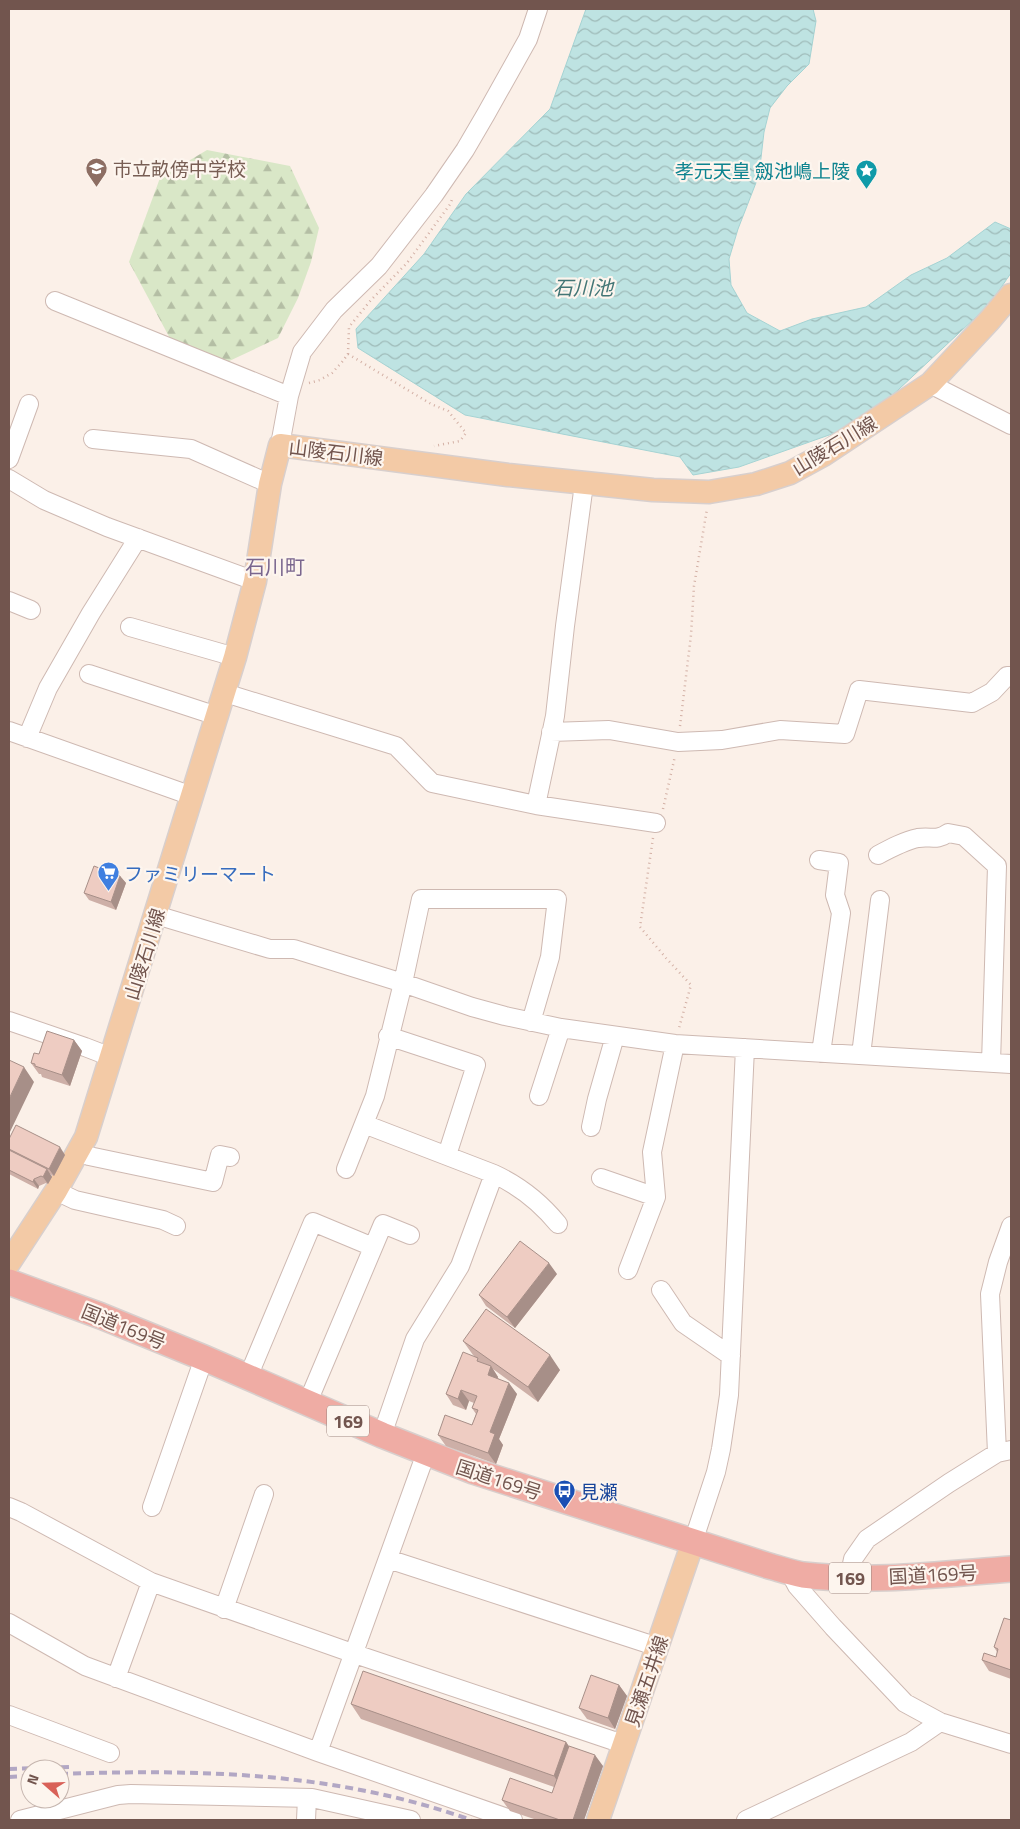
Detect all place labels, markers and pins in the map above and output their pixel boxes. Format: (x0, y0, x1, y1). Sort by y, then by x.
place label: 市立畝傍中学校 (113, 154, 246, 183)
school or university icon: 市立畝傍中学校 (85, 156, 109, 187)
place label: 孝元天皇 劔池嶋上陵 (675, 156, 850, 185)
place icon: 孝元天皇 劔池嶋上陵 (854, 158, 878, 189)
place label: ファミリーマート (124, 859, 276, 888)
supermarket icon: ファミリーマート (96, 861, 120, 892)
place label: 見瀬 (580, 1477, 618, 1506)
bus stop icon: 見瀬 (552, 1479, 576, 1510)

